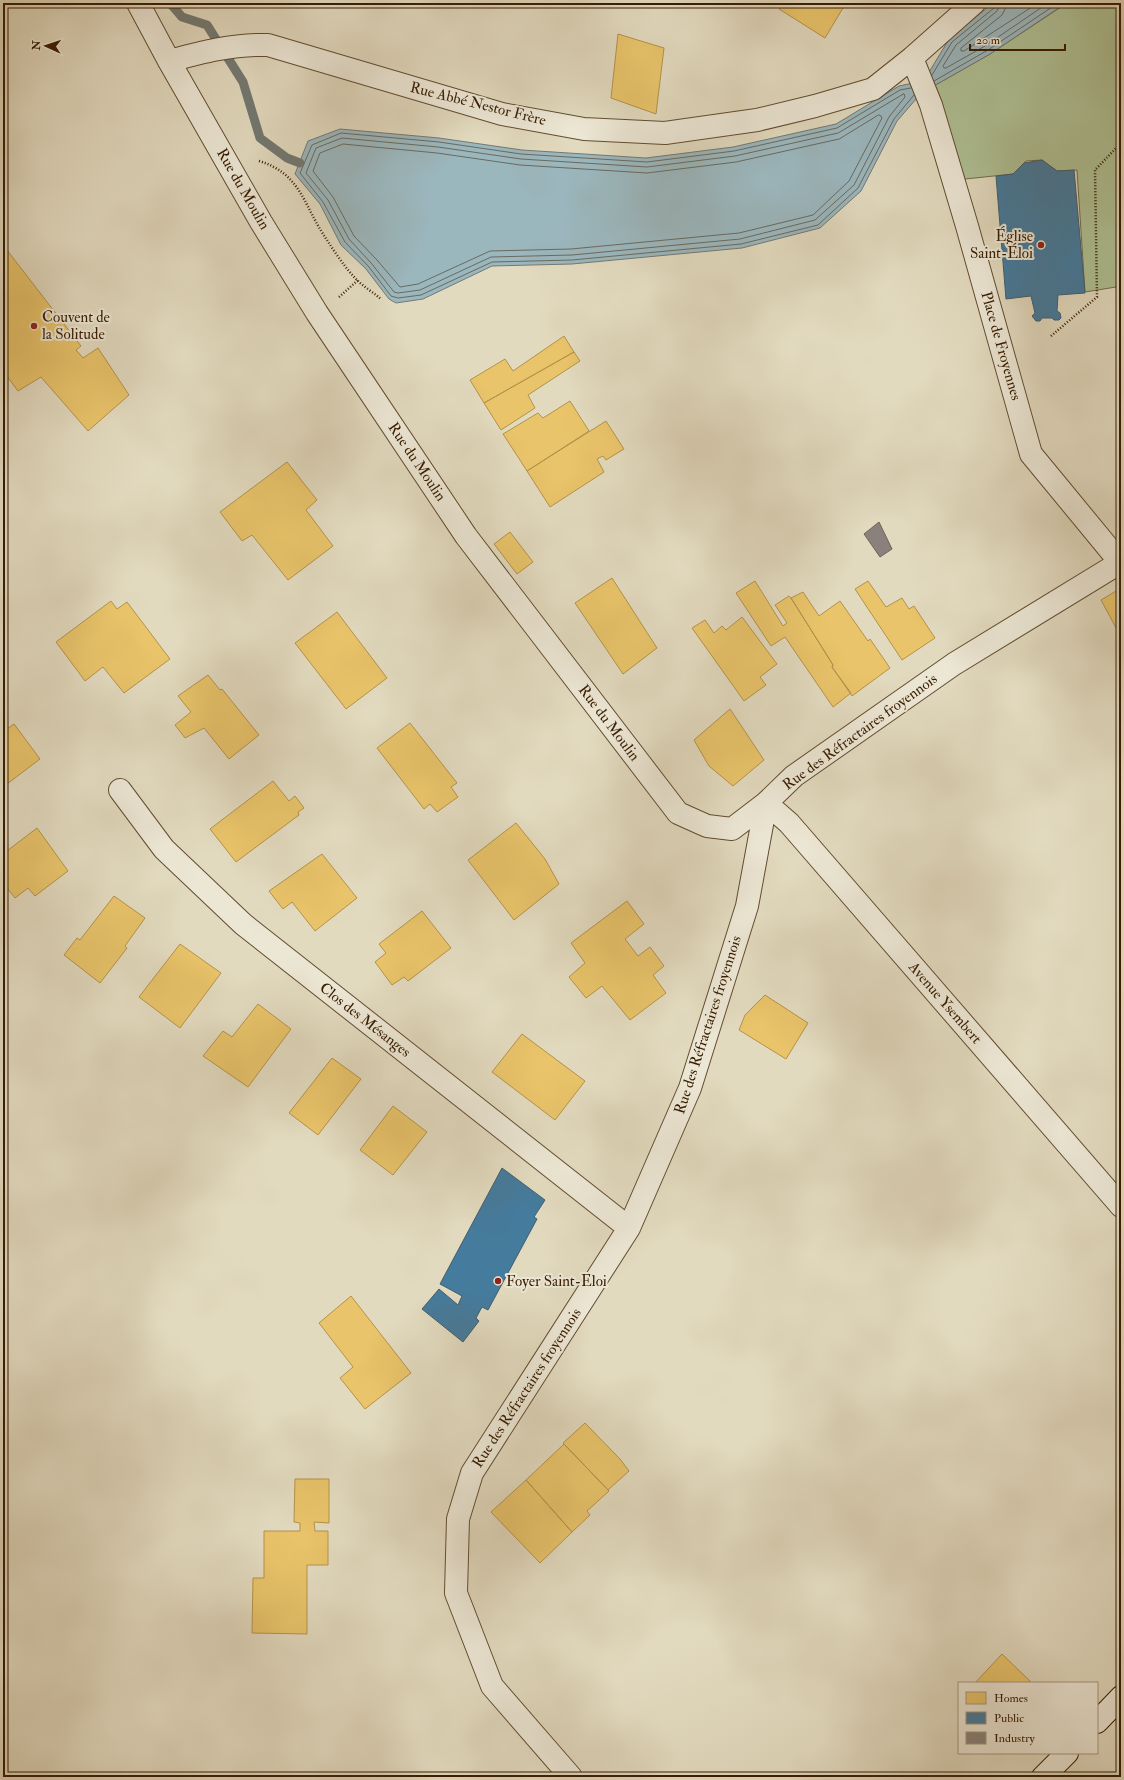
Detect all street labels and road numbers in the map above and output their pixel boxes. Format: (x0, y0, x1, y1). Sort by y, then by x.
street label: Rue Abbé Nestor Frère (408, 78, 548, 130)
street label: Rue du Moulin (212, 145, 274, 233)
street label: Place de Froyennes (976, 289, 1026, 403)
street label: Rue du Moulin (384, 419, 450, 505)
street label: Rue des Réfractaires froyennois (779, 670, 941, 794)
street label: Rue du Moulin (574, 681, 644, 765)
street label: Rue des Réfractaires froyennois (670, 933, 746, 1117)
street label: Avenue Ysembert (903, 957, 986, 1048)
street label: Clos des Mésanges (316, 978, 414, 1062)
street label: Rue des Réfractaires froyennois (468, 1305, 586, 1471)

